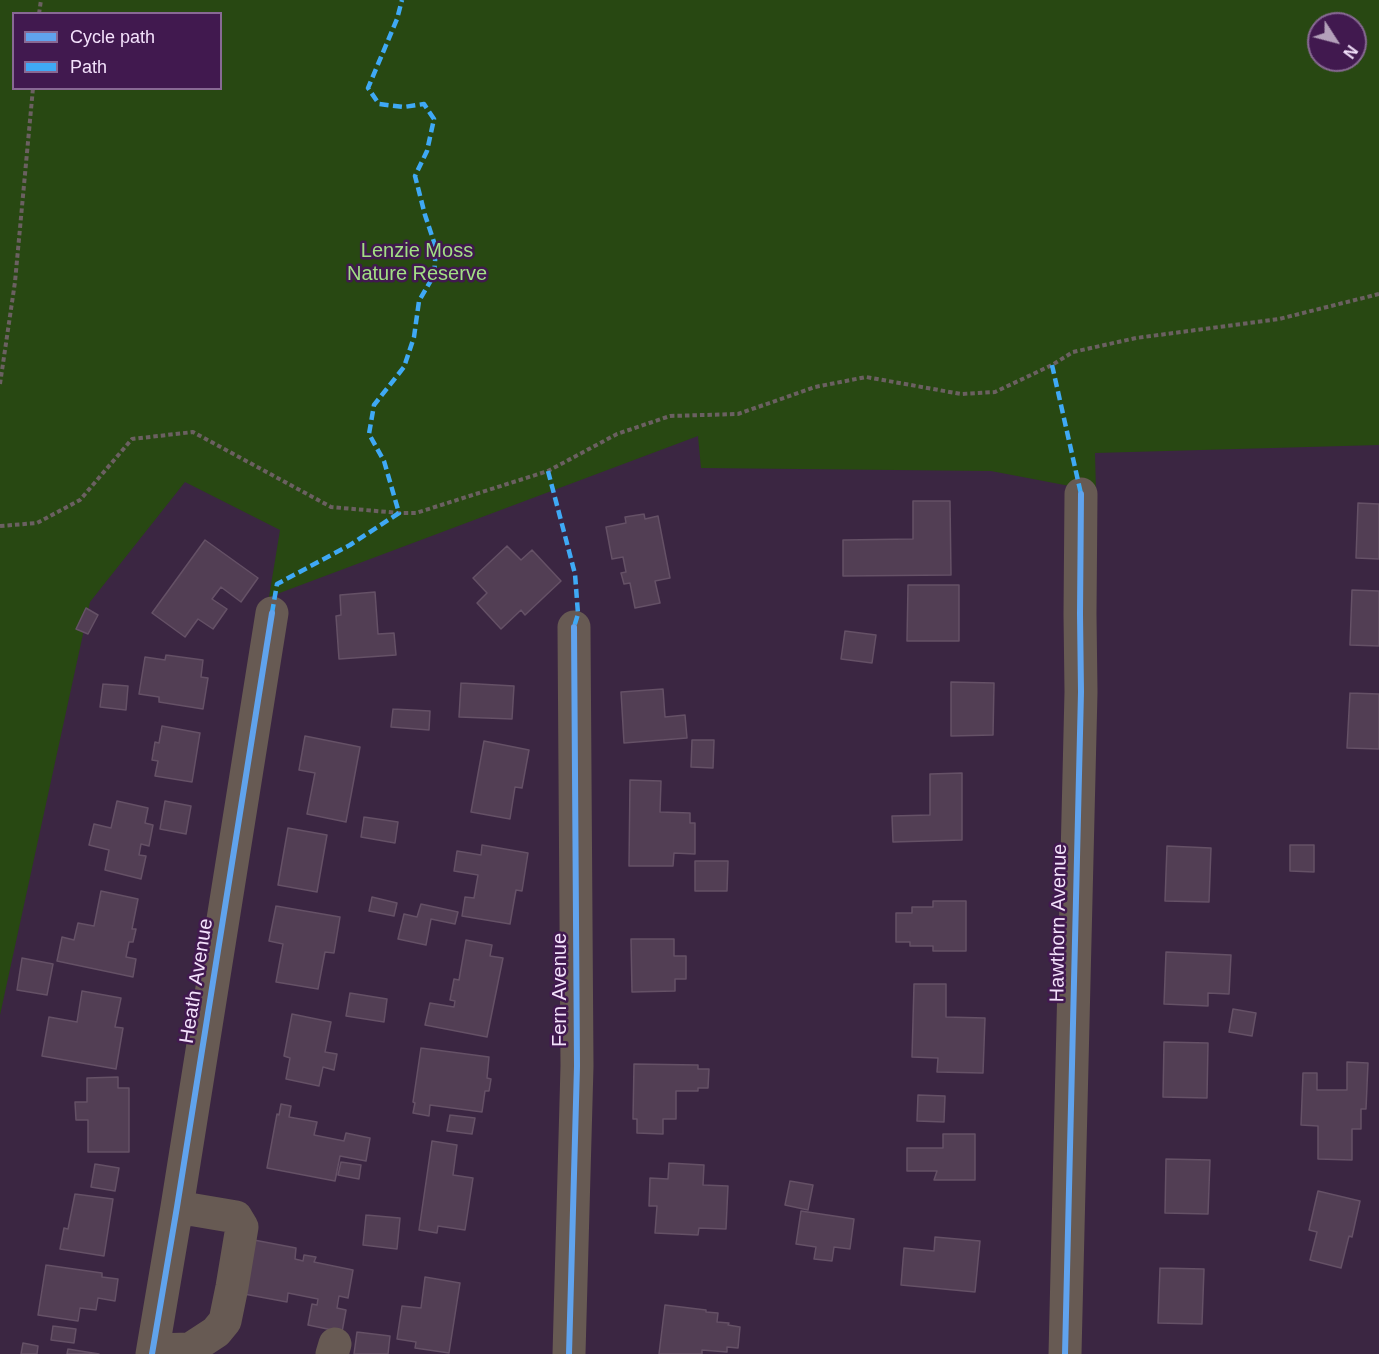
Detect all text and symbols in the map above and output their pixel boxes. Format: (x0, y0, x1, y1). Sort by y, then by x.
legend (12, 12, 222, 90)
north arrow (1307, 12, 1367, 72)
text: Cycle path (70, 27, 155, 47)
text: N (1340, 42, 1361, 61)
text: Path (70, 57, 107, 77)
park label: Lenzie Moss Nature Reserve (347, 239, 487, 286)
street label: Hawthorn Avenue (1046, 843, 1072, 1003)
street label: Heath Avenue (175, 917, 219, 1045)
street label: Fern Avenue (548, 933, 572, 1047)

